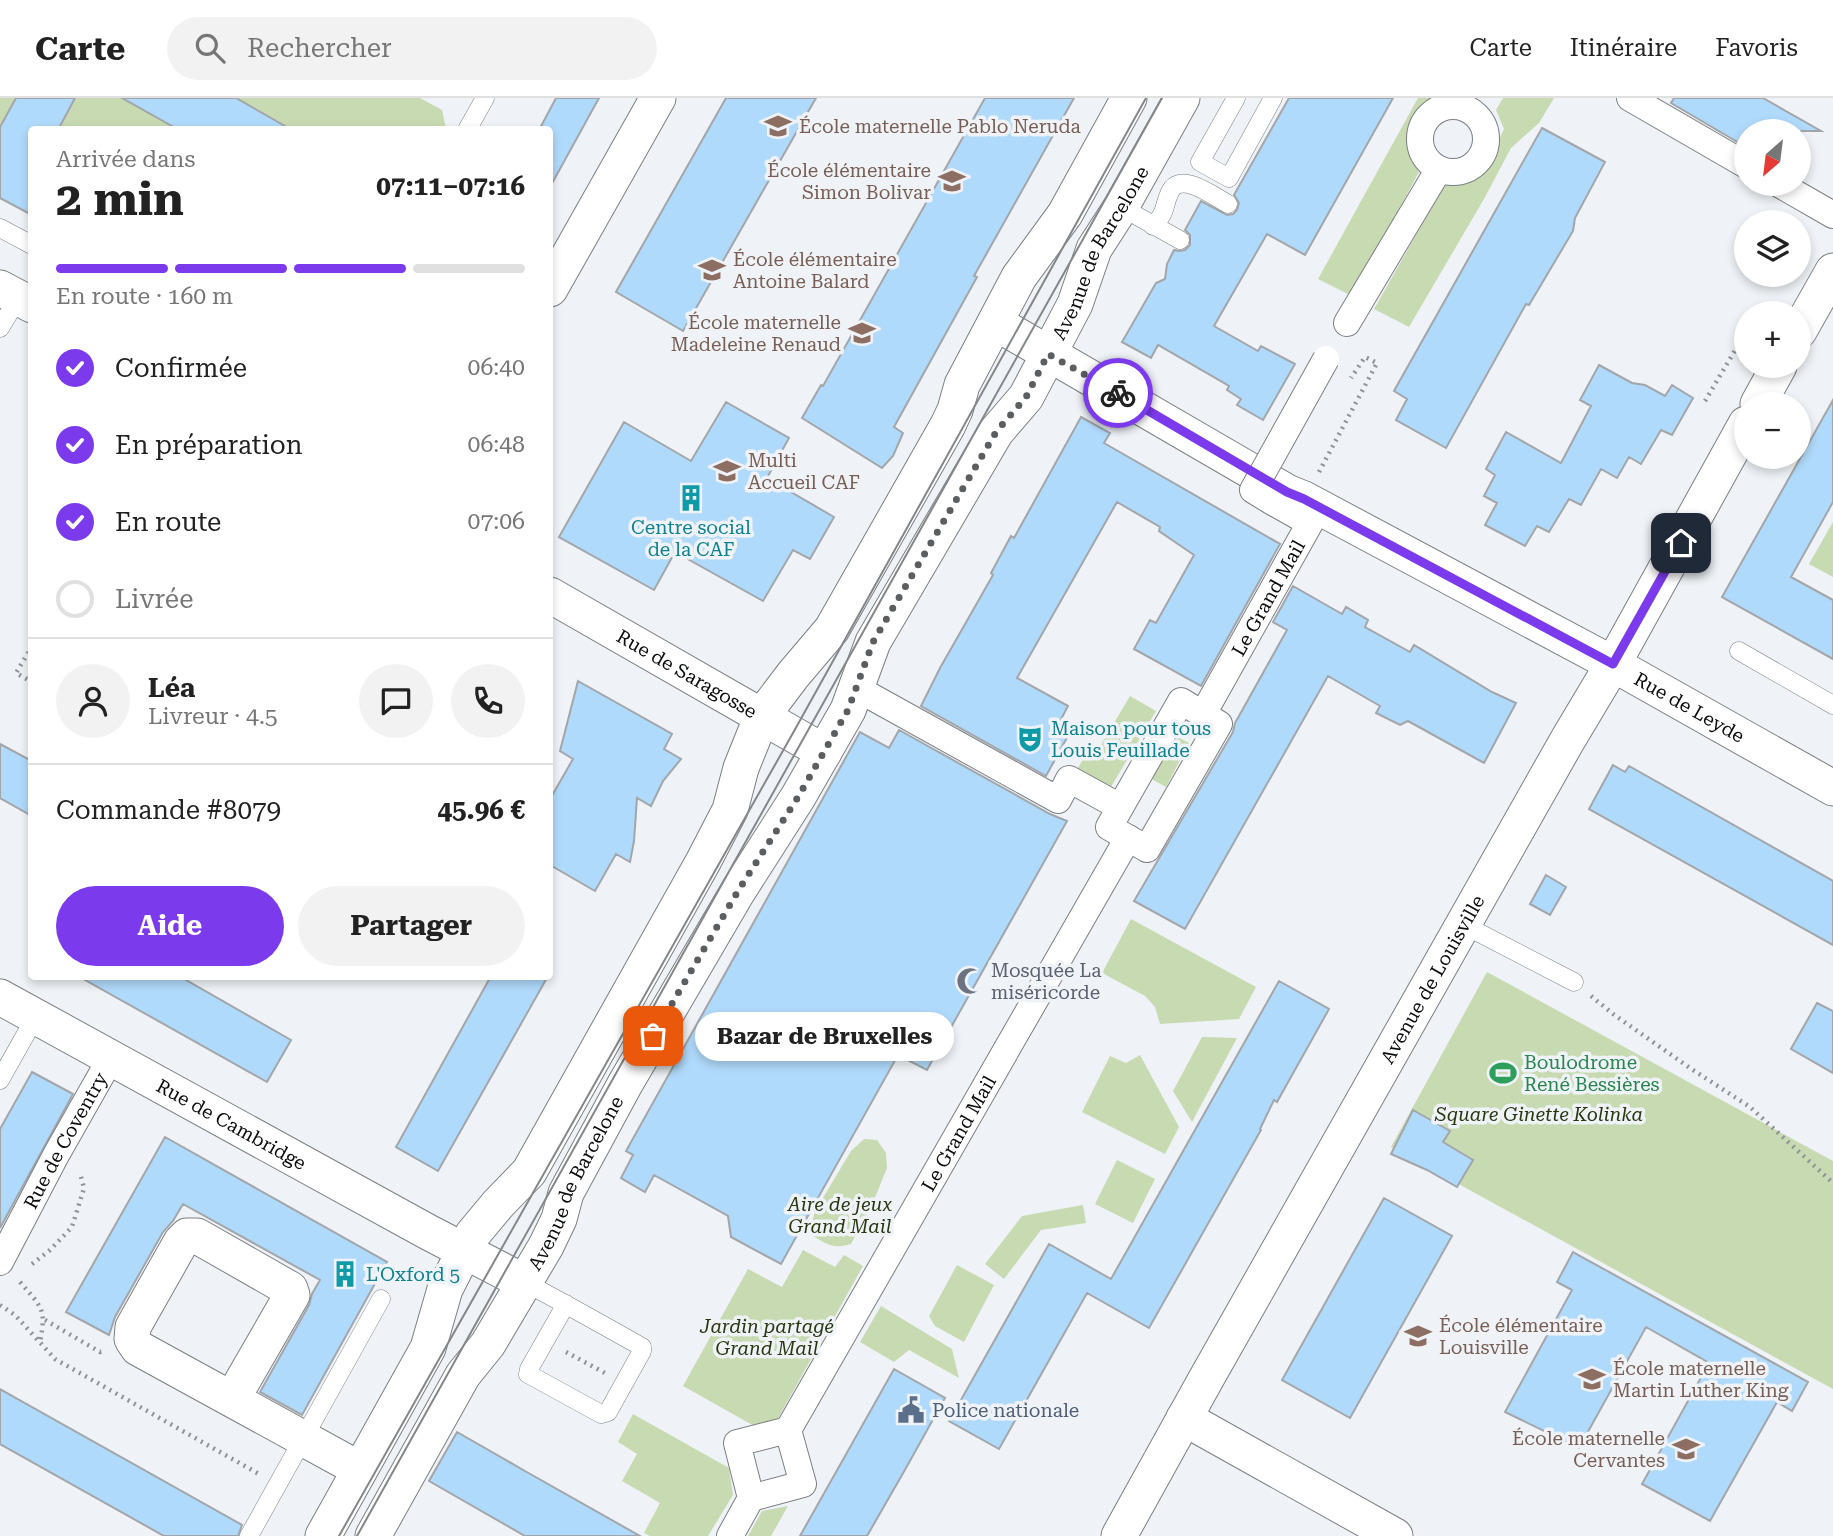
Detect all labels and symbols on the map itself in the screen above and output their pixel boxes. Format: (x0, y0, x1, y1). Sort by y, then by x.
school or university icon: École maternelle Pablo Neruda (763, 111, 793, 141)
place label: École maternelle Pablo Neruda (799, 115, 1082, 138)
north arrow (1734, 119, 1811, 196)
place label: École élémentaire Simon Bolivar (767, 159, 931, 204)
street label: Avenue de Barcelone (1047, 162, 1154, 344)
school or university icon: École élémentaire Simon Bolivar (937, 166, 967, 196)
place label: École élémentaire Antoine Balard (733, 248, 897, 293)
school or university icon: École élémentaire Antoine Balard (697, 255, 727, 285)
place label: École maternelle Madeleine Renaud (671, 311, 841, 356)
school or university icon: École maternelle Madeleine Renaud (847, 318, 877, 348)
courier (1083, 358, 1153, 428)
place label: Multi Accueil CAF (748, 449, 860, 494)
school or university icon: Multi Accueil CAF (712, 456, 742, 486)
building icon: Centre social de la CAF (676, 483, 706, 513)
pin (1651, 513, 1711, 573)
place label: Centre social de la CAF (631, 516, 751, 561)
street label: Le Grand Mail (1227, 536, 1310, 660)
street label: Rue de Saragosse (613, 625, 761, 723)
street label: Rue de Leyde (1630, 667, 1748, 748)
place label: Maison pour tous Louis Feuillade (1051, 717, 1211, 762)
theatre icon: Maison pour tous Louis Feuillade (1015, 724, 1045, 754)
street label: Avenue de Louisville (1376, 891, 1490, 1068)
place label: Mosquée La miséricorde (991, 959, 1102, 1004)
mosque icon: Mosquée La miséricorde (955, 966, 985, 996)
pin (623, 1006, 683, 1066)
callout: Bazar de Bruxelles (695, 1012, 954, 1060)
place label: Boulodrome René Bessières (1524, 1051, 1660, 1096)
sports icon: Boulodrome René Bessières (1488, 1058, 1518, 1088)
street label: Rue de Coventry (19, 1068, 113, 1213)
street label: Le Grand Mail (917, 1072, 1001, 1195)
street label: Rue de Cambridge (152, 1074, 310, 1175)
street label: Avenue de Barcelone (523, 1092, 628, 1275)
park label: Square Ginette Kolinka (1434, 1103, 1643, 1126)
park label: Aire de jeux Grand Mail (787, 1193, 892, 1238)
building icon: L'Oxford 5 (330, 1259, 360, 1289)
place label: L'Oxford 5 (366, 1263, 460, 1286)
place label: École élémentaire Louisville (1439, 1314, 1603, 1359)
park label: Jardin partagé Grand Mail (699, 1315, 834, 1360)
school or university icon: École élémentaire Louisville (1403, 1321, 1433, 1351)
place label: École maternelle Martin Luther King (1613, 1357, 1789, 1402)
school or university icon: École maternelle Martin Luther King (1577, 1364, 1607, 1394)
public building icon: Police nationale (896, 1395, 926, 1425)
place label: Police nationale (932, 1399, 1079, 1422)
place label: École maternelle Cervantes (1512, 1427, 1665, 1472)
school or university icon: École maternelle Cervantes (1671, 1434, 1701, 1464)

